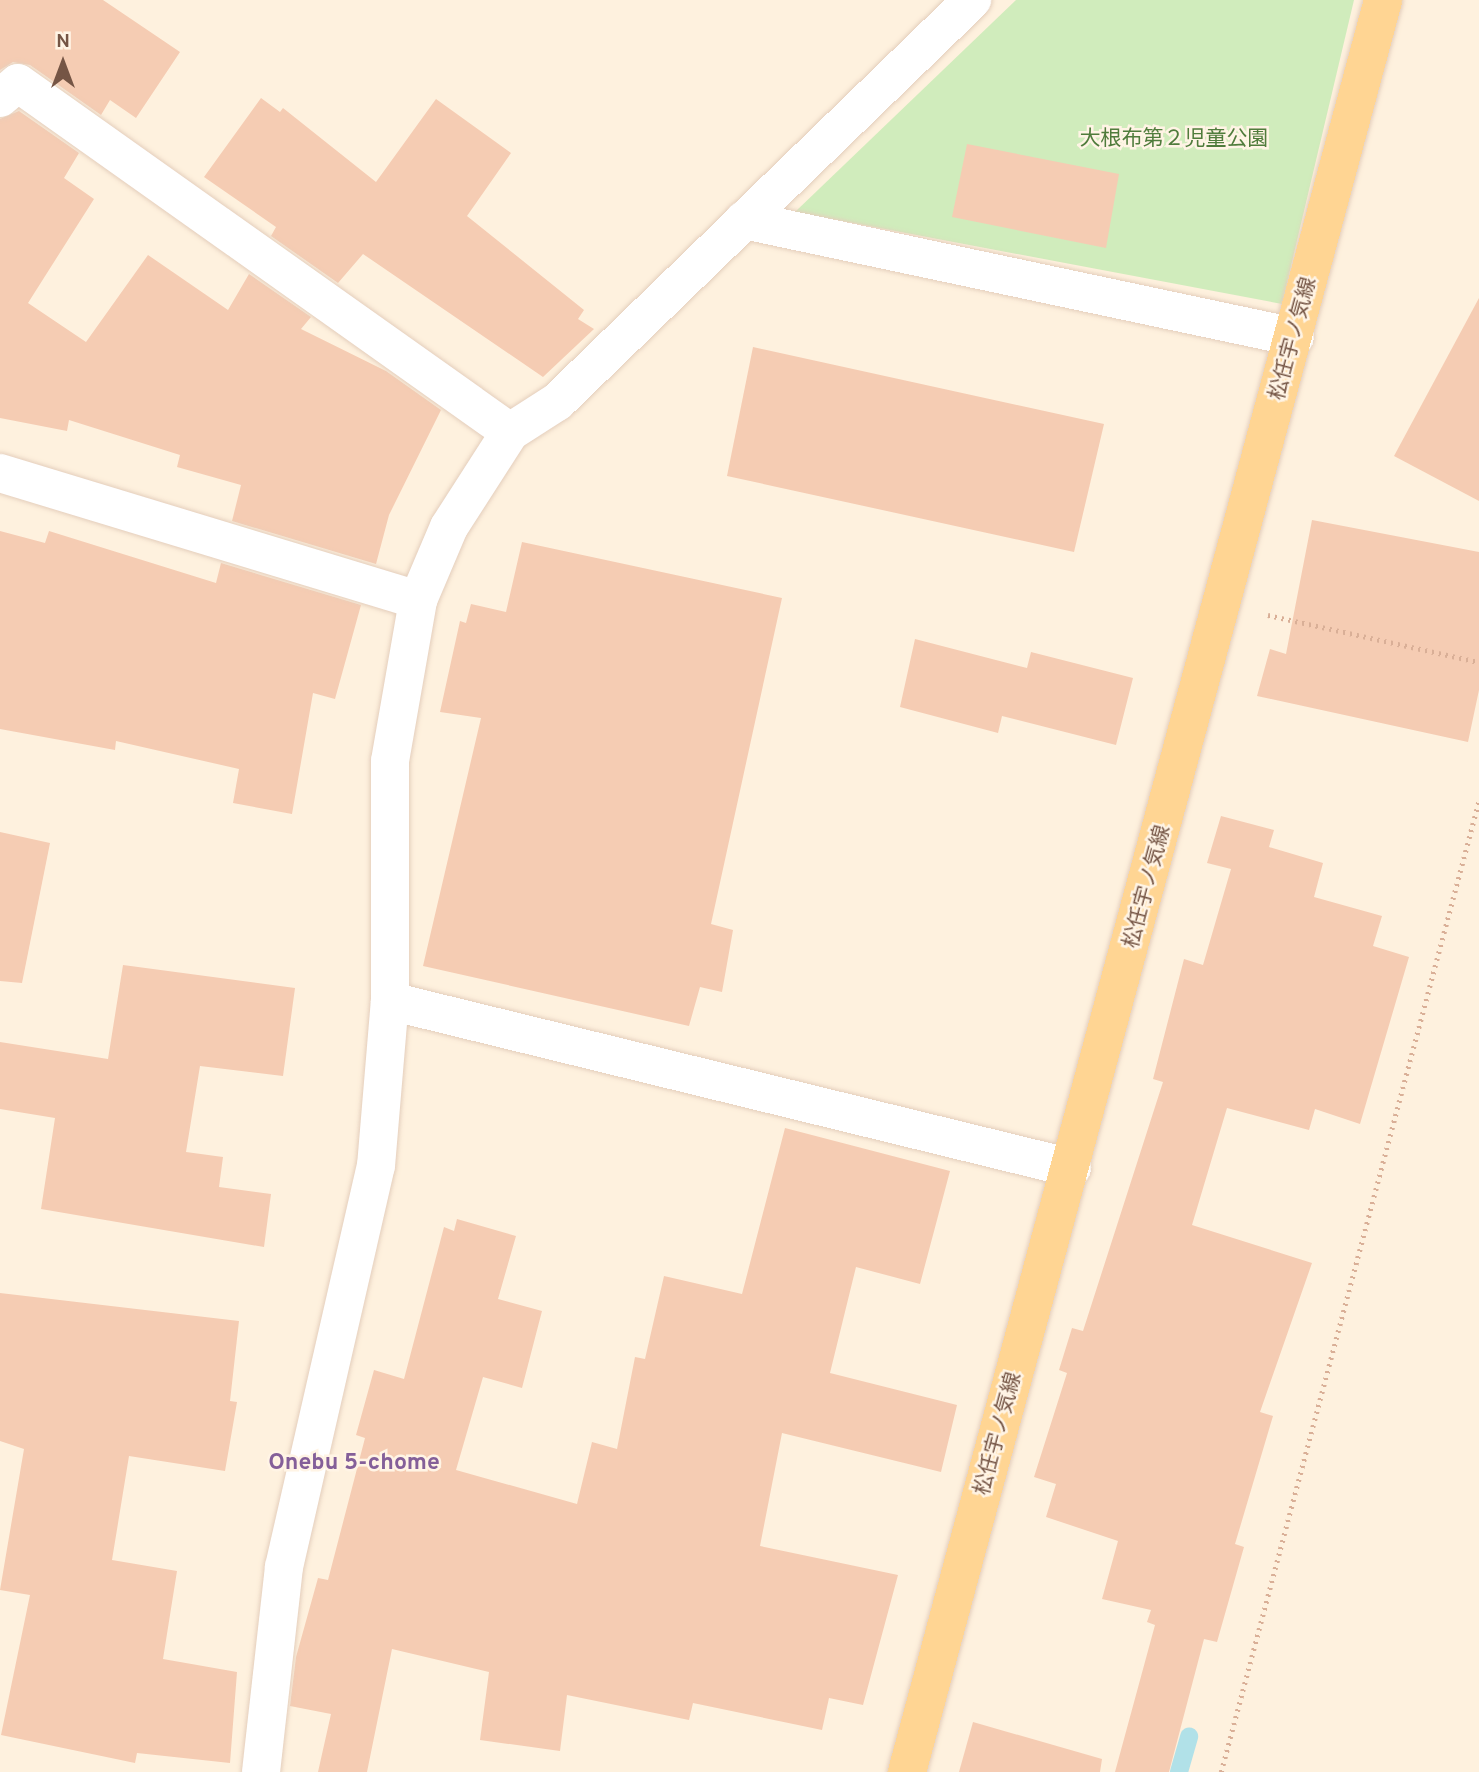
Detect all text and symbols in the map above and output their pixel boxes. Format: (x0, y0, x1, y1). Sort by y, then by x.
north arrow (28, 28, 98, 98)
text: N (56, 30, 70, 54)
park label: 大根布第２児童公園 (1080, 127, 1268, 153)
street label: 松任宇ノ気線 (1266, 275, 1322, 403)
street label: 松任宇ノ気線 (1120, 823, 1176, 951)
street label: 松任宇ノ気線 (971, 1370, 1027, 1498)
district label: Onebu 5-chome (268, 1450, 440, 1478)

